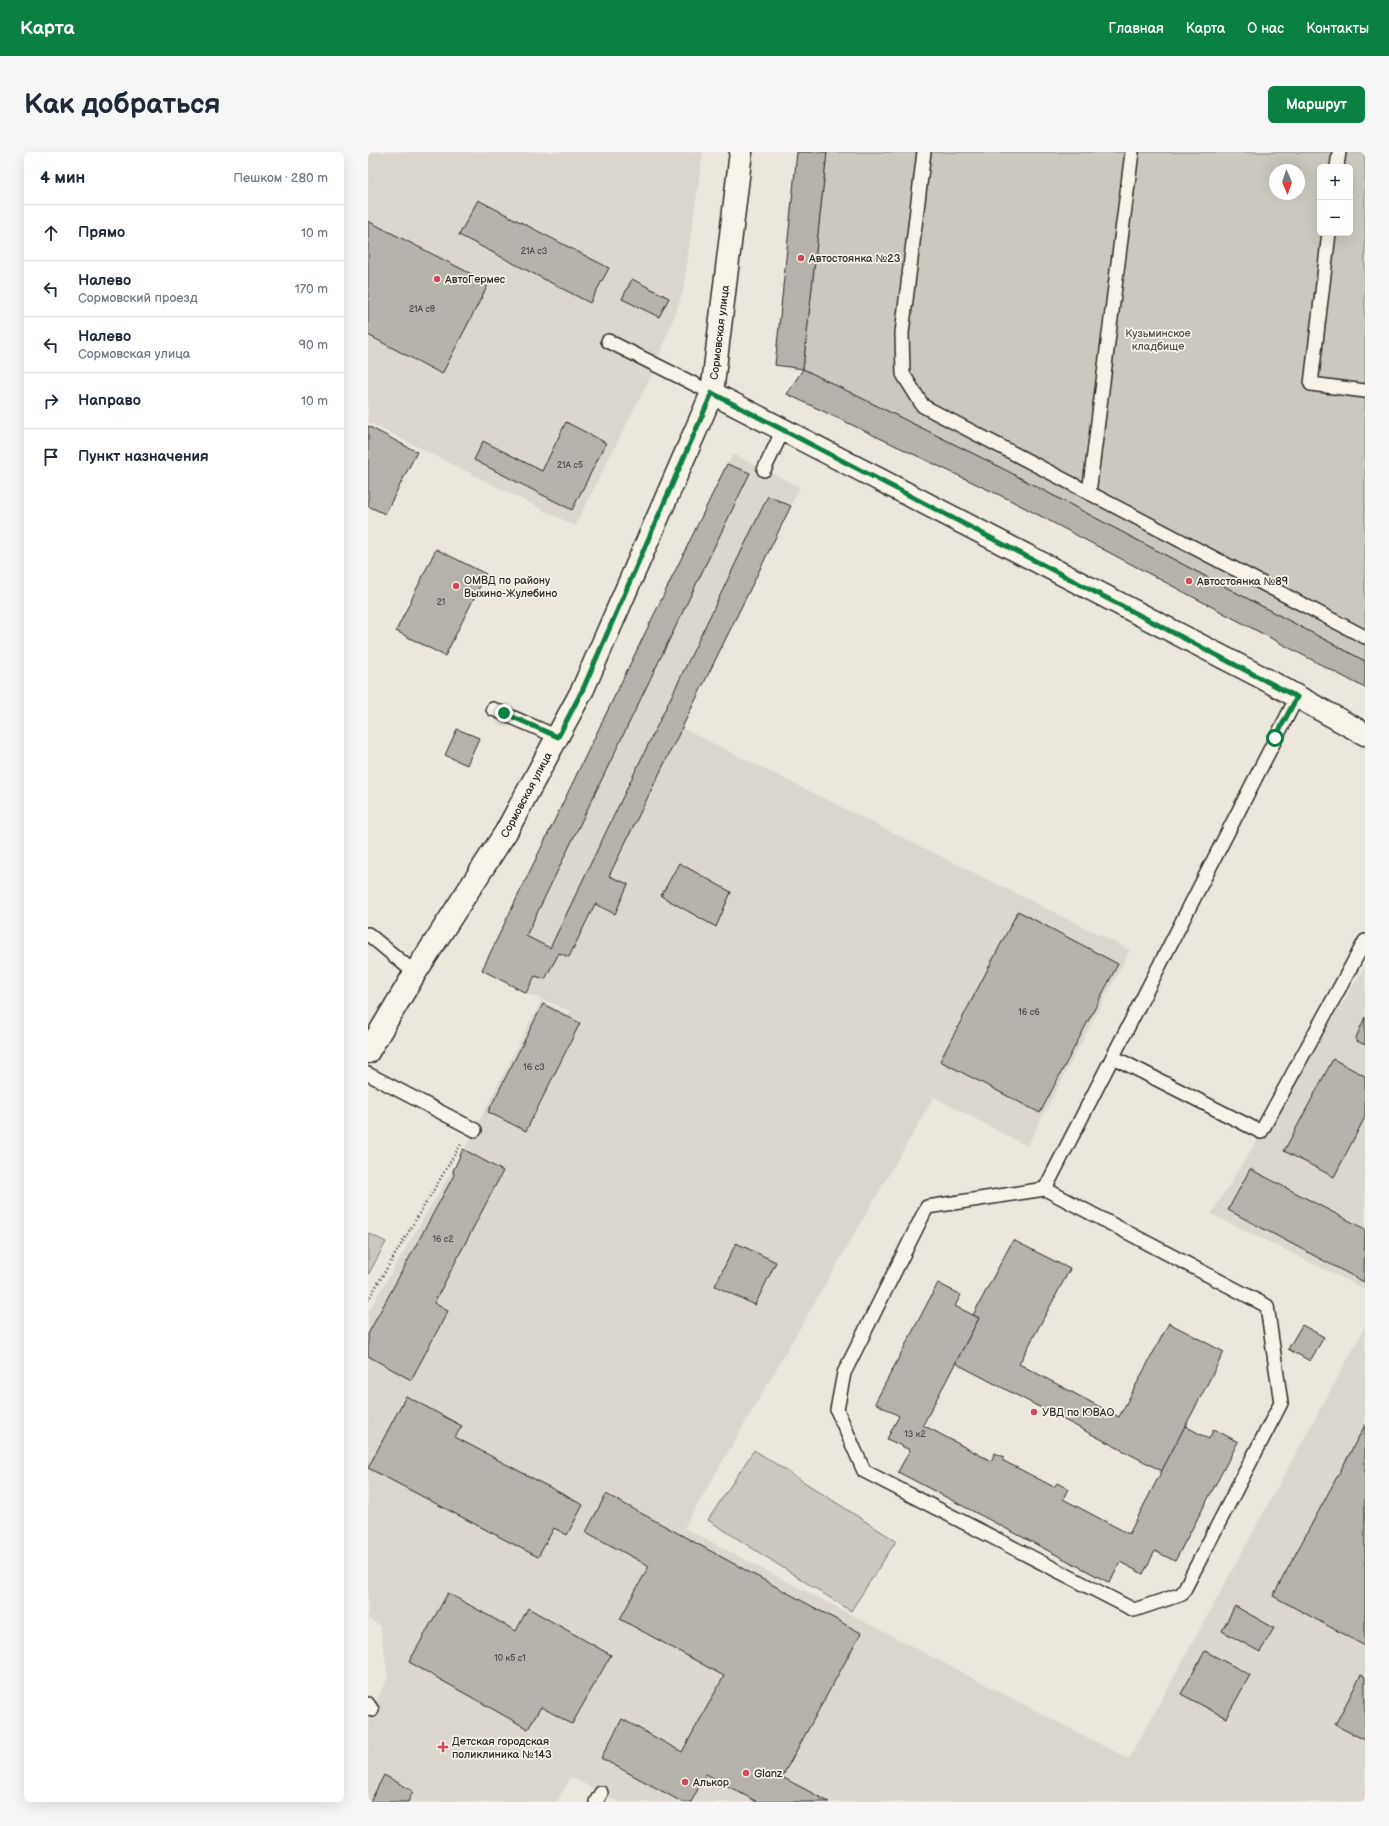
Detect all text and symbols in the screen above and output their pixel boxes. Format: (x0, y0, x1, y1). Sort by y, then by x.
text: Карта (20, 17, 74, 40)
text: Главная (1109, 20, 1164, 37)
text: Карта (1186, 20, 1225, 37)
text: О нас (1247, 20, 1284, 37)
text: Контакты (1306, 20, 1369, 37)
button: Маршрут (1268, 86, 1365, 123)
text: Как добраться (24, 88, 221, 121)
north arrow (1269, 164, 1305, 200)
map controls (1317, 164, 1353, 236)
button: + (1317, 164, 1353, 200)
text: 4 мин (40, 168, 85, 188)
text: Пешком · 280 m (233, 170, 328, 186)
button: − (1317, 200, 1353, 236)
icon: ahead (40, 222, 62, 244)
text: Прямо (78, 223, 125, 242)
text: 10 m (301, 225, 328, 241)
house number: 21А с3 (521, 246, 548, 257)
place label: Автостоянка №23 (808, 252, 901, 265)
marker: Автостоянка №23 (796, 253, 806, 263)
text: Налево (78, 271, 131, 290)
place label: АвтоГермес (444, 273, 506, 286)
marker: АвтоГермес (432, 274, 442, 284)
icon: left (40, 278, 62, 300)
text: 170 m (295, 281, 328, 297)
street label: Сормовская улица (708, 284, 732, 381)
text: Сормовский проезд (78, 290, 198, 306)
house number: 21А с8 (409, 304, 435, 315)
text: Налево (78, 327, 131, 346)
park label: Кузьминское кладбище (1125, 327, 1191, 353)
icon: left (40, 334, 62, 356)
text: 90 m (299, 337, 328, 353)
text: Сормовская улица (78, 346, 191, 362)
icon: right (40, 390, 62, 412)
text: Направо (78, 391, 141, 410)
text: 10 m (301, 393, 328, 409)
icon: arrive (40, 446, 62, 468)
text: Пункт назначения (78, 447, 209, 466)
house number: 21А с5 (557, 460, 583, 471)
place label: ОМВД по району Выхино-Жулебино (464, 574, 557, 600)
place label: Автостоянка №89 (1196, 575, 1288, 588)
marker: Автостоянка №89 (1184, 576, 1194, 586)
marker: ОМВД по району Выхино-Жулебино (451, 581, 461, 591)
house number: 21 (437, 597, 445, 608)
route end (495, 704, 513, 722)
route start (1266, 729, 1284, 747)
street label: Сормовская улица (498, 750, 555, 840)
house number: 16 с6 (1018, 1007, 1040, 1018)
house number: 16 с3 (523, 1062, 545, 1073)
house number: 16 с2 (432, 1234, 454, 1245)
place label: УВД по ЮВАО (1042, 1406, 1114, 1419)
marker: УВД по ЮВАО (1029, 1407, 1039, 1417)
house number: 13 к2 (904, 1429, 926, 1440)
house number: 10 к5 с1 (494, 1653, 526, 1664)
place label: Детская городская поликлиника №143 (452, 1735, 552, 1761)
marker: Детская городская поликлиника №143 (437, 1741, 449, 1753)
place label: Glanz (754, 1767, 783, 1780)
marker: Glanz (741, 1768, 751, 1778)
place label: Алькор (692, 1776, 730, 1789)
marker: Алькор (680, 1777, 690, 1787)

